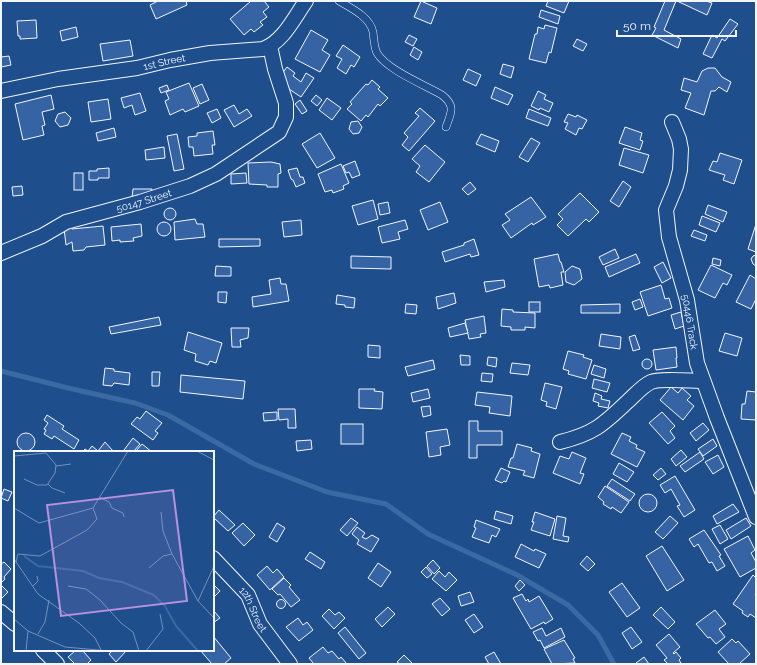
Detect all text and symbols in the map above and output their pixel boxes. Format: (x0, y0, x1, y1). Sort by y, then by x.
scale bar (617, 12, 736, 38)
text: 50 m (623, 19, 651, 33)
street label: 1st Street (142, 52, 187, 72)
street label: 50147 Street (115, 187, 174, 214)
street label: 50446 Track (680, 293, 700, 351)
inset map (14, 451, 214, 651)
street label: 12th Street (237, 585, 269, 635)

